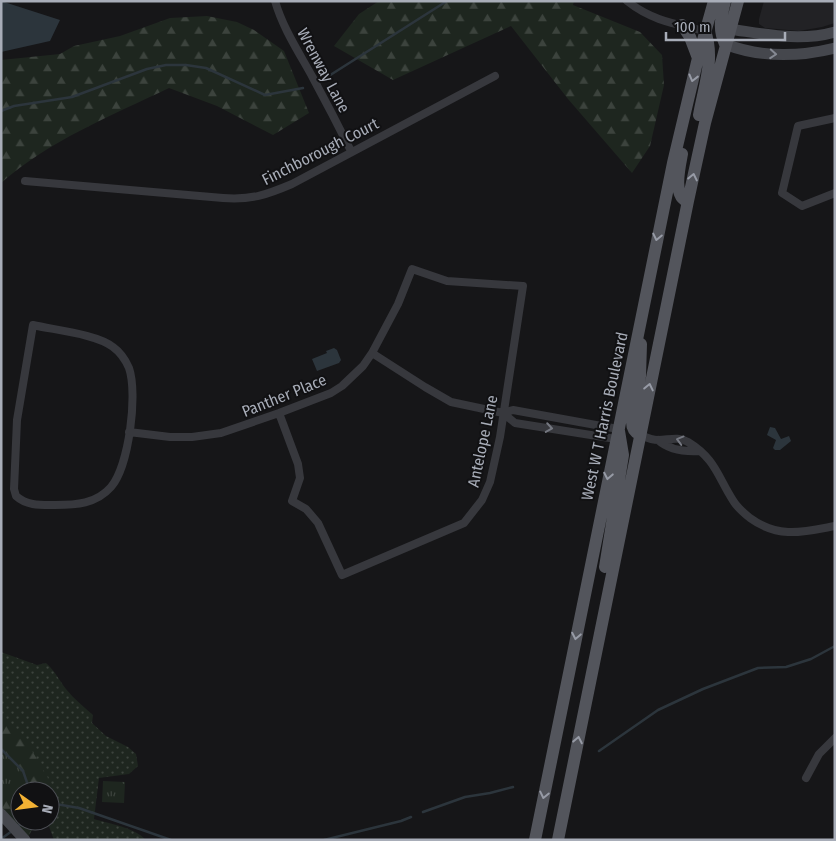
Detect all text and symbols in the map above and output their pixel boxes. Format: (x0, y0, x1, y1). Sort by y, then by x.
scale bar (666, 10, 785, 42)
text: 100 m (674, 18, 711, 36)
street label: Wrenway Lane (293, 25, 354, 116)
one-way arrow (769, 49, 777, 60)
one-way arrow (688, 74, 699, 83)
street label: Finchborough Court (259, 114, 382, 189)
one-way arrow (687, 172, 698, 181)
one-way arrow (653, 232, 663, 241)
street label: West W T Harris Boulevard (577, 330, 632, 502)
street label: Panther Place (239, 370, 329, 421)
one-way arrow (644, 383, 654, 392)
street label: Antelope Lane (463, 393, 502, 489)
one-way arrow (544, 423, 553, 433)
one-way arrow (676, 436, 685, 446)
one-way arrow (604, 472, 614, 481)
one-way arrow (571, 631, 582, 640)
one-way arrow (573, 736, 583, 745)
north arrow (10, 781, 60, 831)
one-way arrow (539, 790, 550, 799)
text: N (38, 803, 56, 815)

